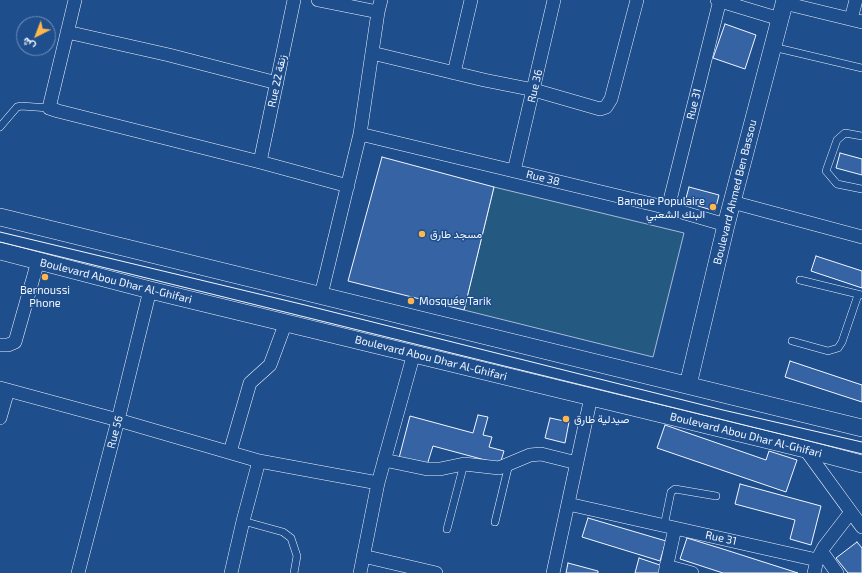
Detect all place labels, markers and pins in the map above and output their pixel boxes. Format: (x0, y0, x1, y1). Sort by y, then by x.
place label: Banque Populaire البنك الشعبي (617, 194, 705, 220)
marker: Banque Populaire البنك الشعبي (708, 202, 718, 212)
place label: مسجد طارق (430, 227, 482, 241)
marker: مسجد طارق (417, 229, 427, 239)
marker: Bernoussi Phone (40, 272, 50, 282)
place label: Bernoussi Phone (20, 283, 70, 309)
place label: Mosquée Tarik (419, 294, 491, 308)
marker: Mosquée Tarik (406, 296, 416, 306)
place label: صيدلية طارق (574, 412, 629, 426)
marker: صيدلية طارق (561, 414, 571, 424)

